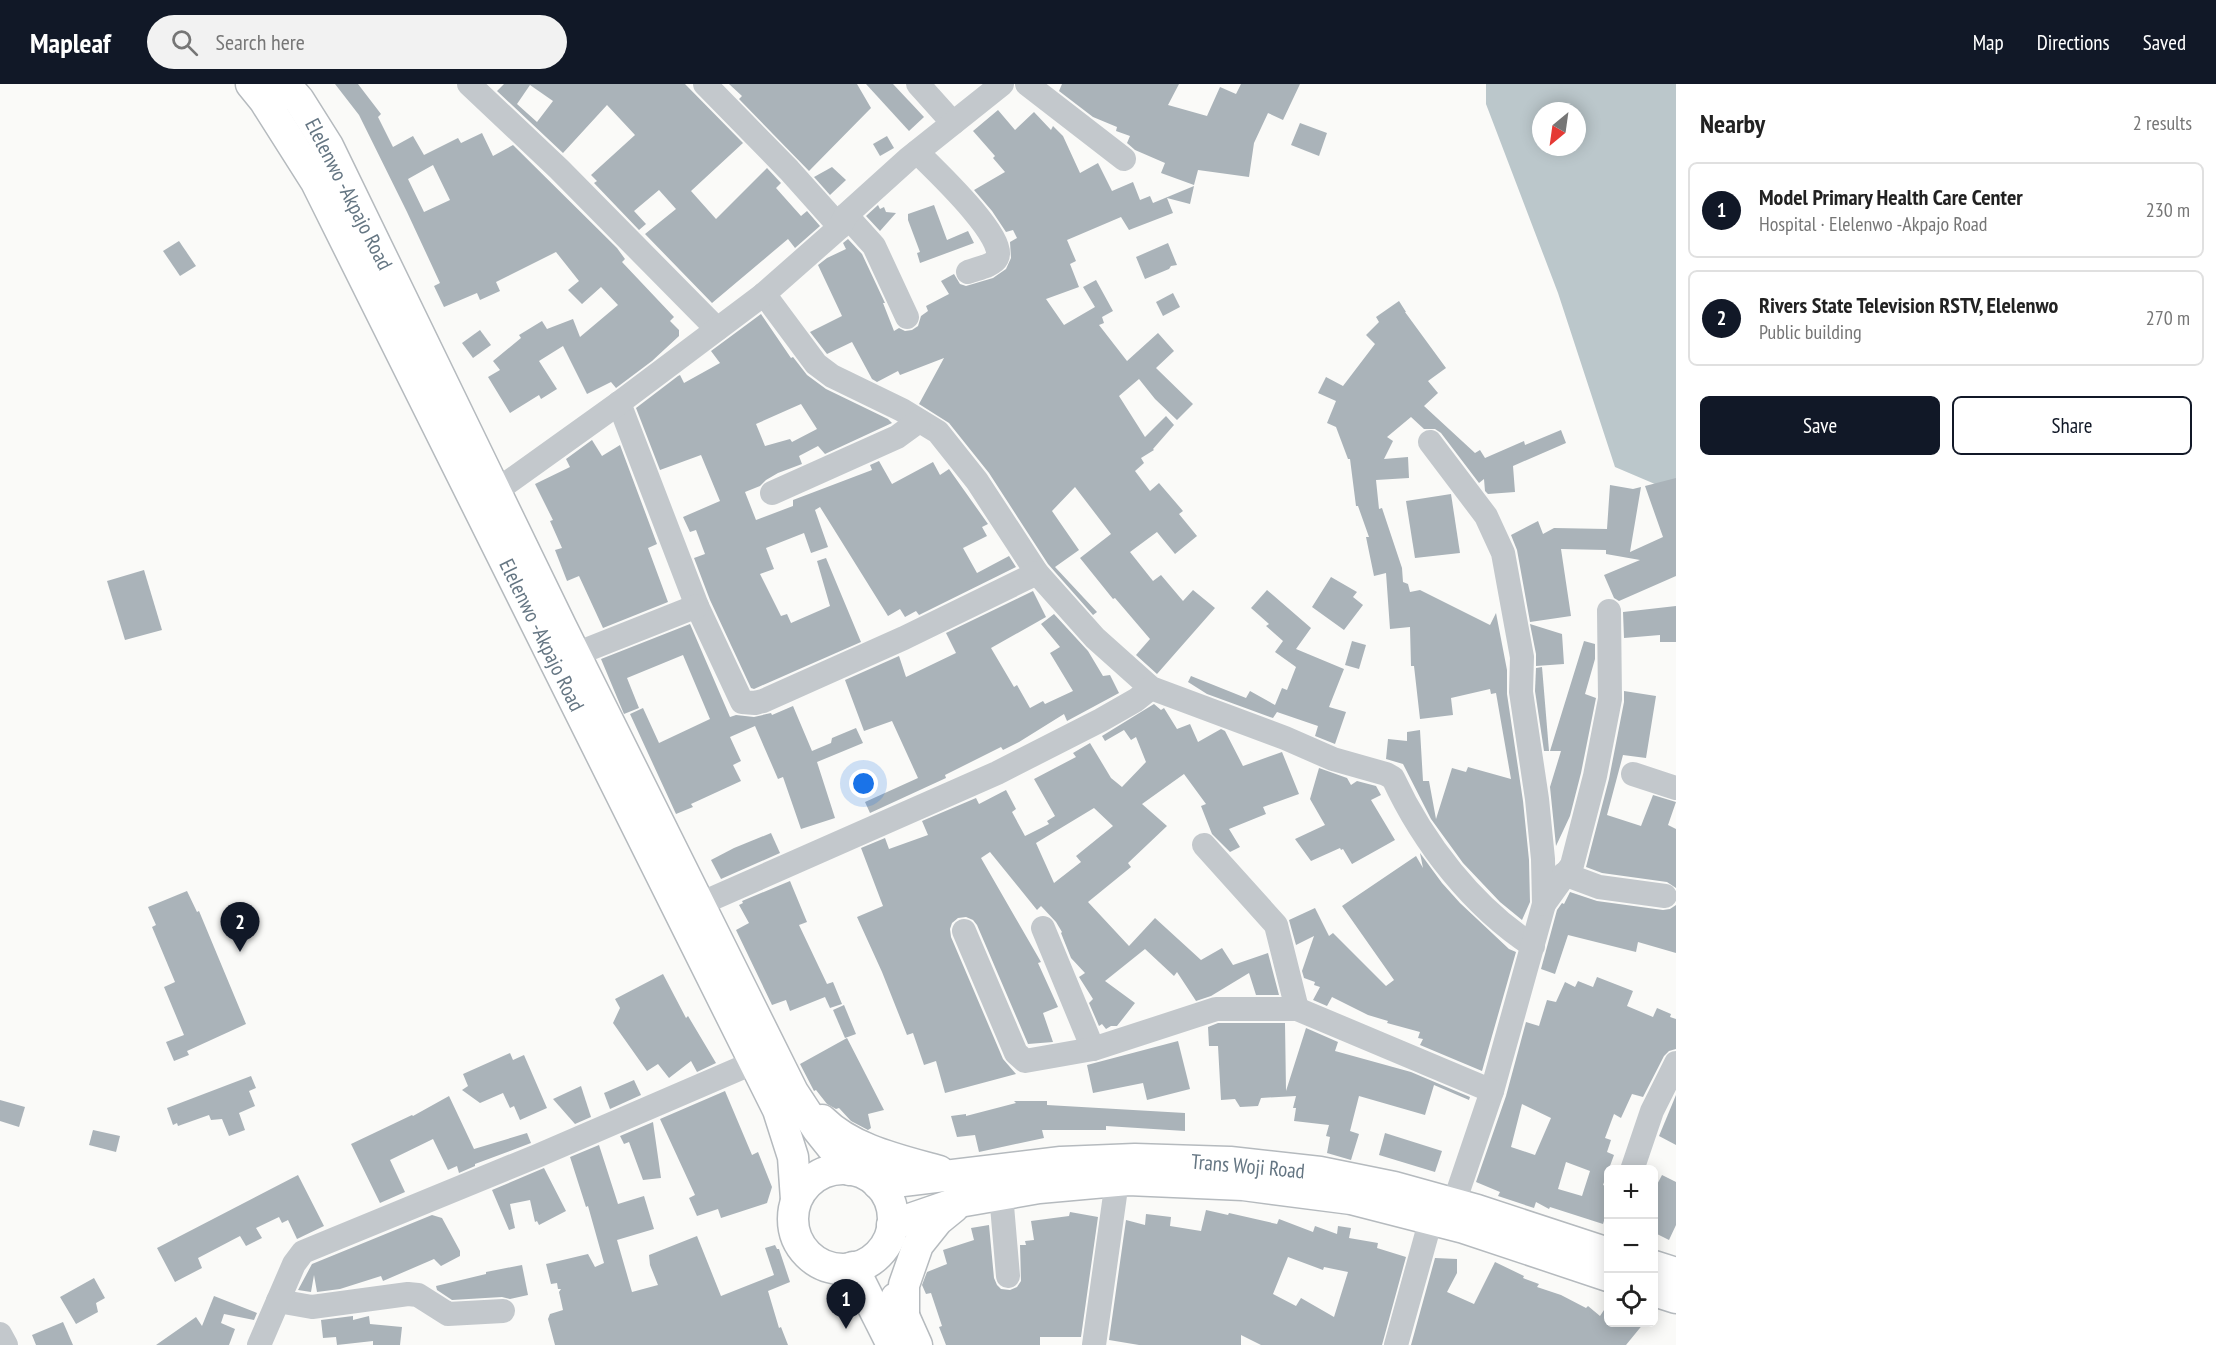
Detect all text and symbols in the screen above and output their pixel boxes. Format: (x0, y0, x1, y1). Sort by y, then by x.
search box (147, 15, 567, 69)
text: Mapleaf (30, 24, 111, 61)
icon: search (168, 26, 201, 59)
text: Search here (216, 28, 305, 56)
text: Map (1973, 29, 2004, 56)
text: Directions (2037, 29, 2110, 56)
text: Saved (2143, 29, 2186, 56)
north arrow (1532, 102, 1586, 156)
text: Nearby (1700, 107, 1765, 140)
text: 2 results (2133, 110, 2192, 136)
street label: Elelenwo -Akpajo Road (299, 114, 399, 274)
text: Model Primary Health Care Center (1759, 183, 2023, 211)
text: 1 (1717, 197, 1726, 223)
text: 230 m (2146, 197, 2190, 223)
text: Hospital · Elelenwo -Akpajo Road (1759, 211, 1987, 237)
text: Rivers State Television RSTV, Elelenwo (1759, 291, 2058, 319)
text: 2 (1717, 305, 1726, 331)
text: 270 m (2146, 305, 2190, 331)
text: Public building (1759, 319, 1862, 345)
button: Save (1700, 396, 1940, 455)
button: Share (1952, 396, 2192, 455)
street label: Elelenwo -Akpajo Road (493, 554, 591, 716)
your location (849, 769, 878, 798)
pin: 2 (220, 902, 260, 952)
street label: Trans Woji Road (1190, 1148, 1306, 1184)
map controls (1604, 1165, 1658, 1327)
button: + (1604, 1165, 1658, 1219)
button: − (1604, 1219, 1658, 1273)
button: locate (1604, 1273, 1658, 1327)
pin: 1 (826, 1280, 866, 1329)

